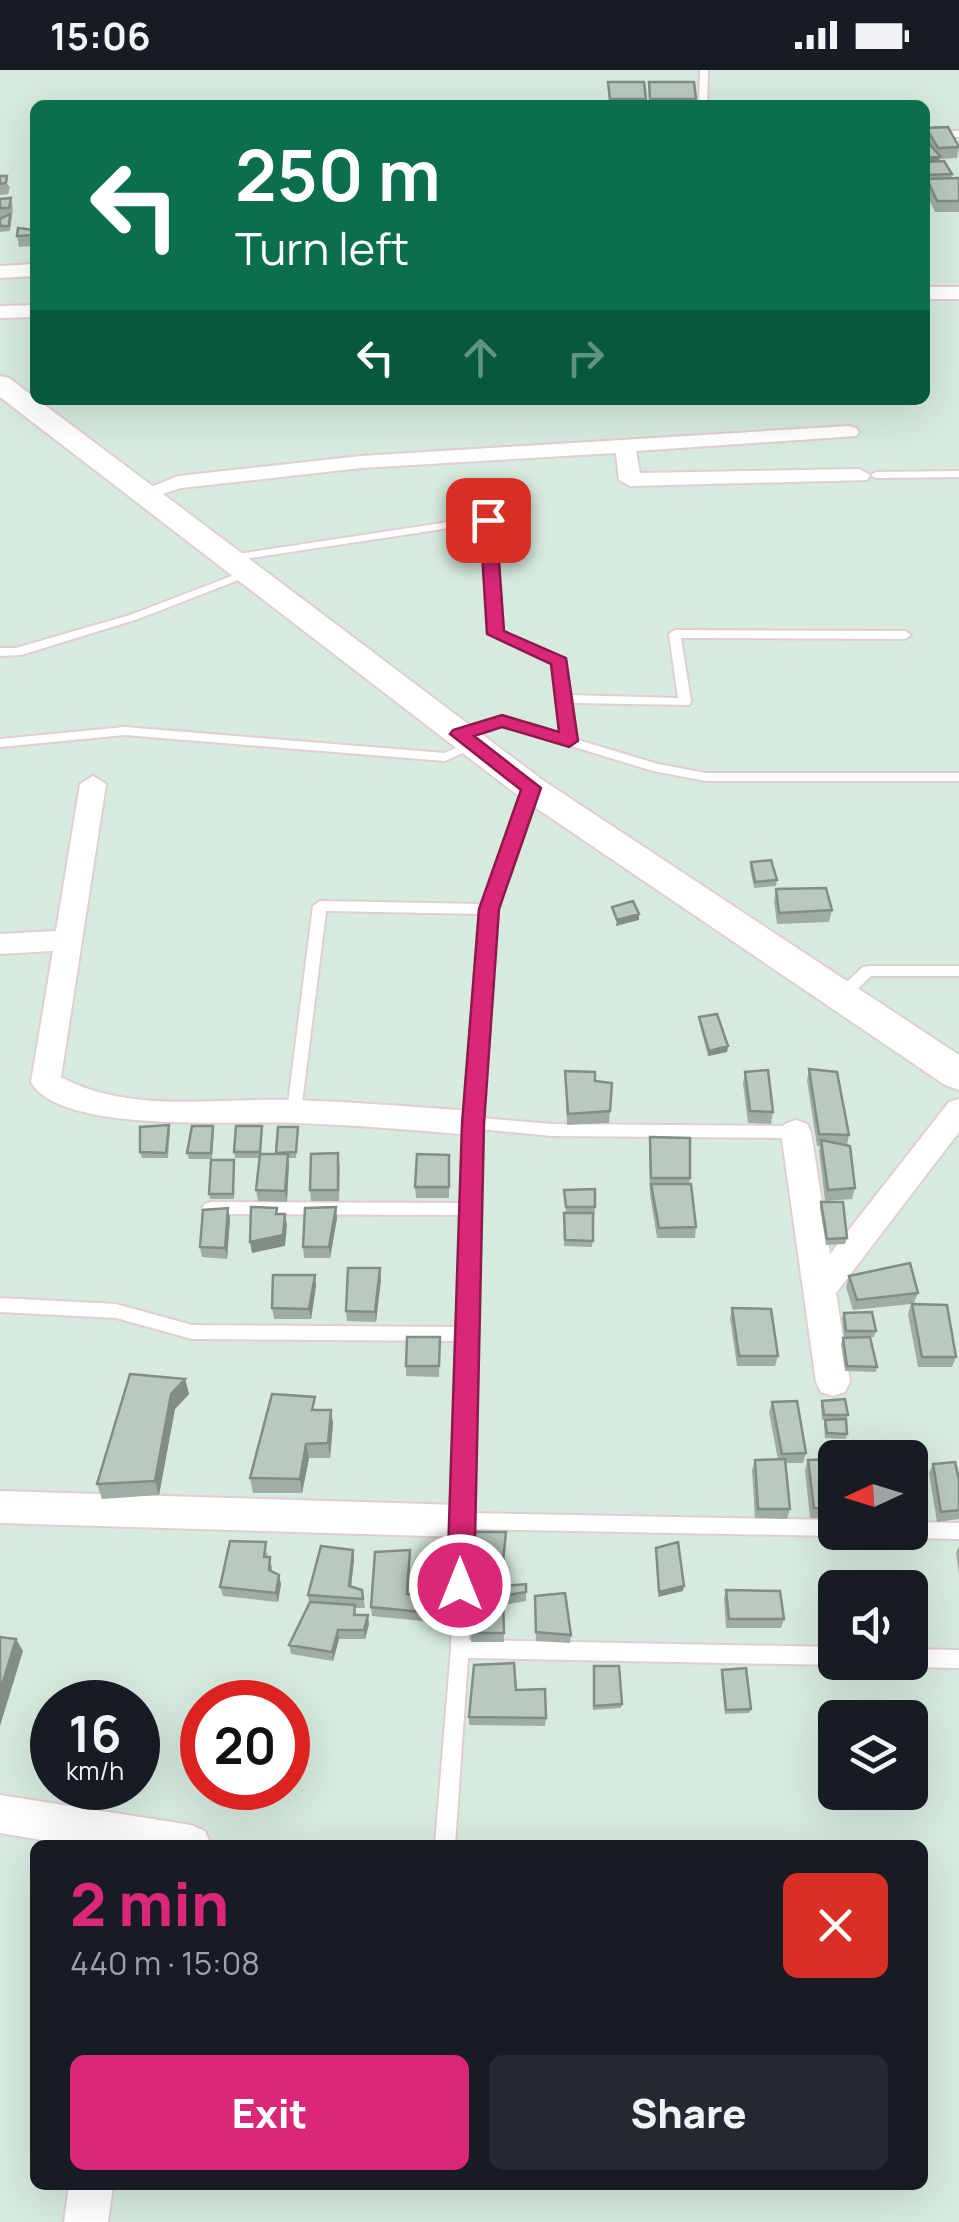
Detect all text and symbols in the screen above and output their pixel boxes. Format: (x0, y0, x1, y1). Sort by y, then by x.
text: 15:06 (50, 9, 151, 61)
text: 250 m (235, 126, 441, 222)
icon: left (70, 140, 200, 270)
text: Turn left (235, 217, 409, 279)
icon: left (348, 330, 403, 385)
icon: ahead (453, 330, 508, 385)
icon: right (558, 330, 613, 385)
pin (446, 478, 531, 563)
icon: arrive (461, 493, 516, 548)
north arrow (818, 1440, 928, 1550)
map controls (818, 1440, 928, 1810)
position arrow (408, 1533, 512, 1637)
button: sound (818, 1570, 928, 1680)
speed limit sign: 20 (180, 1680, 310, 1810)
text: 16 (69, 1699, 121, 1767)
button: layers (818, 1700, 928, 1810)
text: km/h (66, 1753, 124, 1788)
text: 2 min (70, 1862, 229, 1944)
button: close (783, 1873, 888, 1978)
text: 440 m · 15:08 (70, 1941, 260, 1985)
button: Exit (70, 2055, 469, 2170)
button: Share (489, 2055, 888, 2170)

